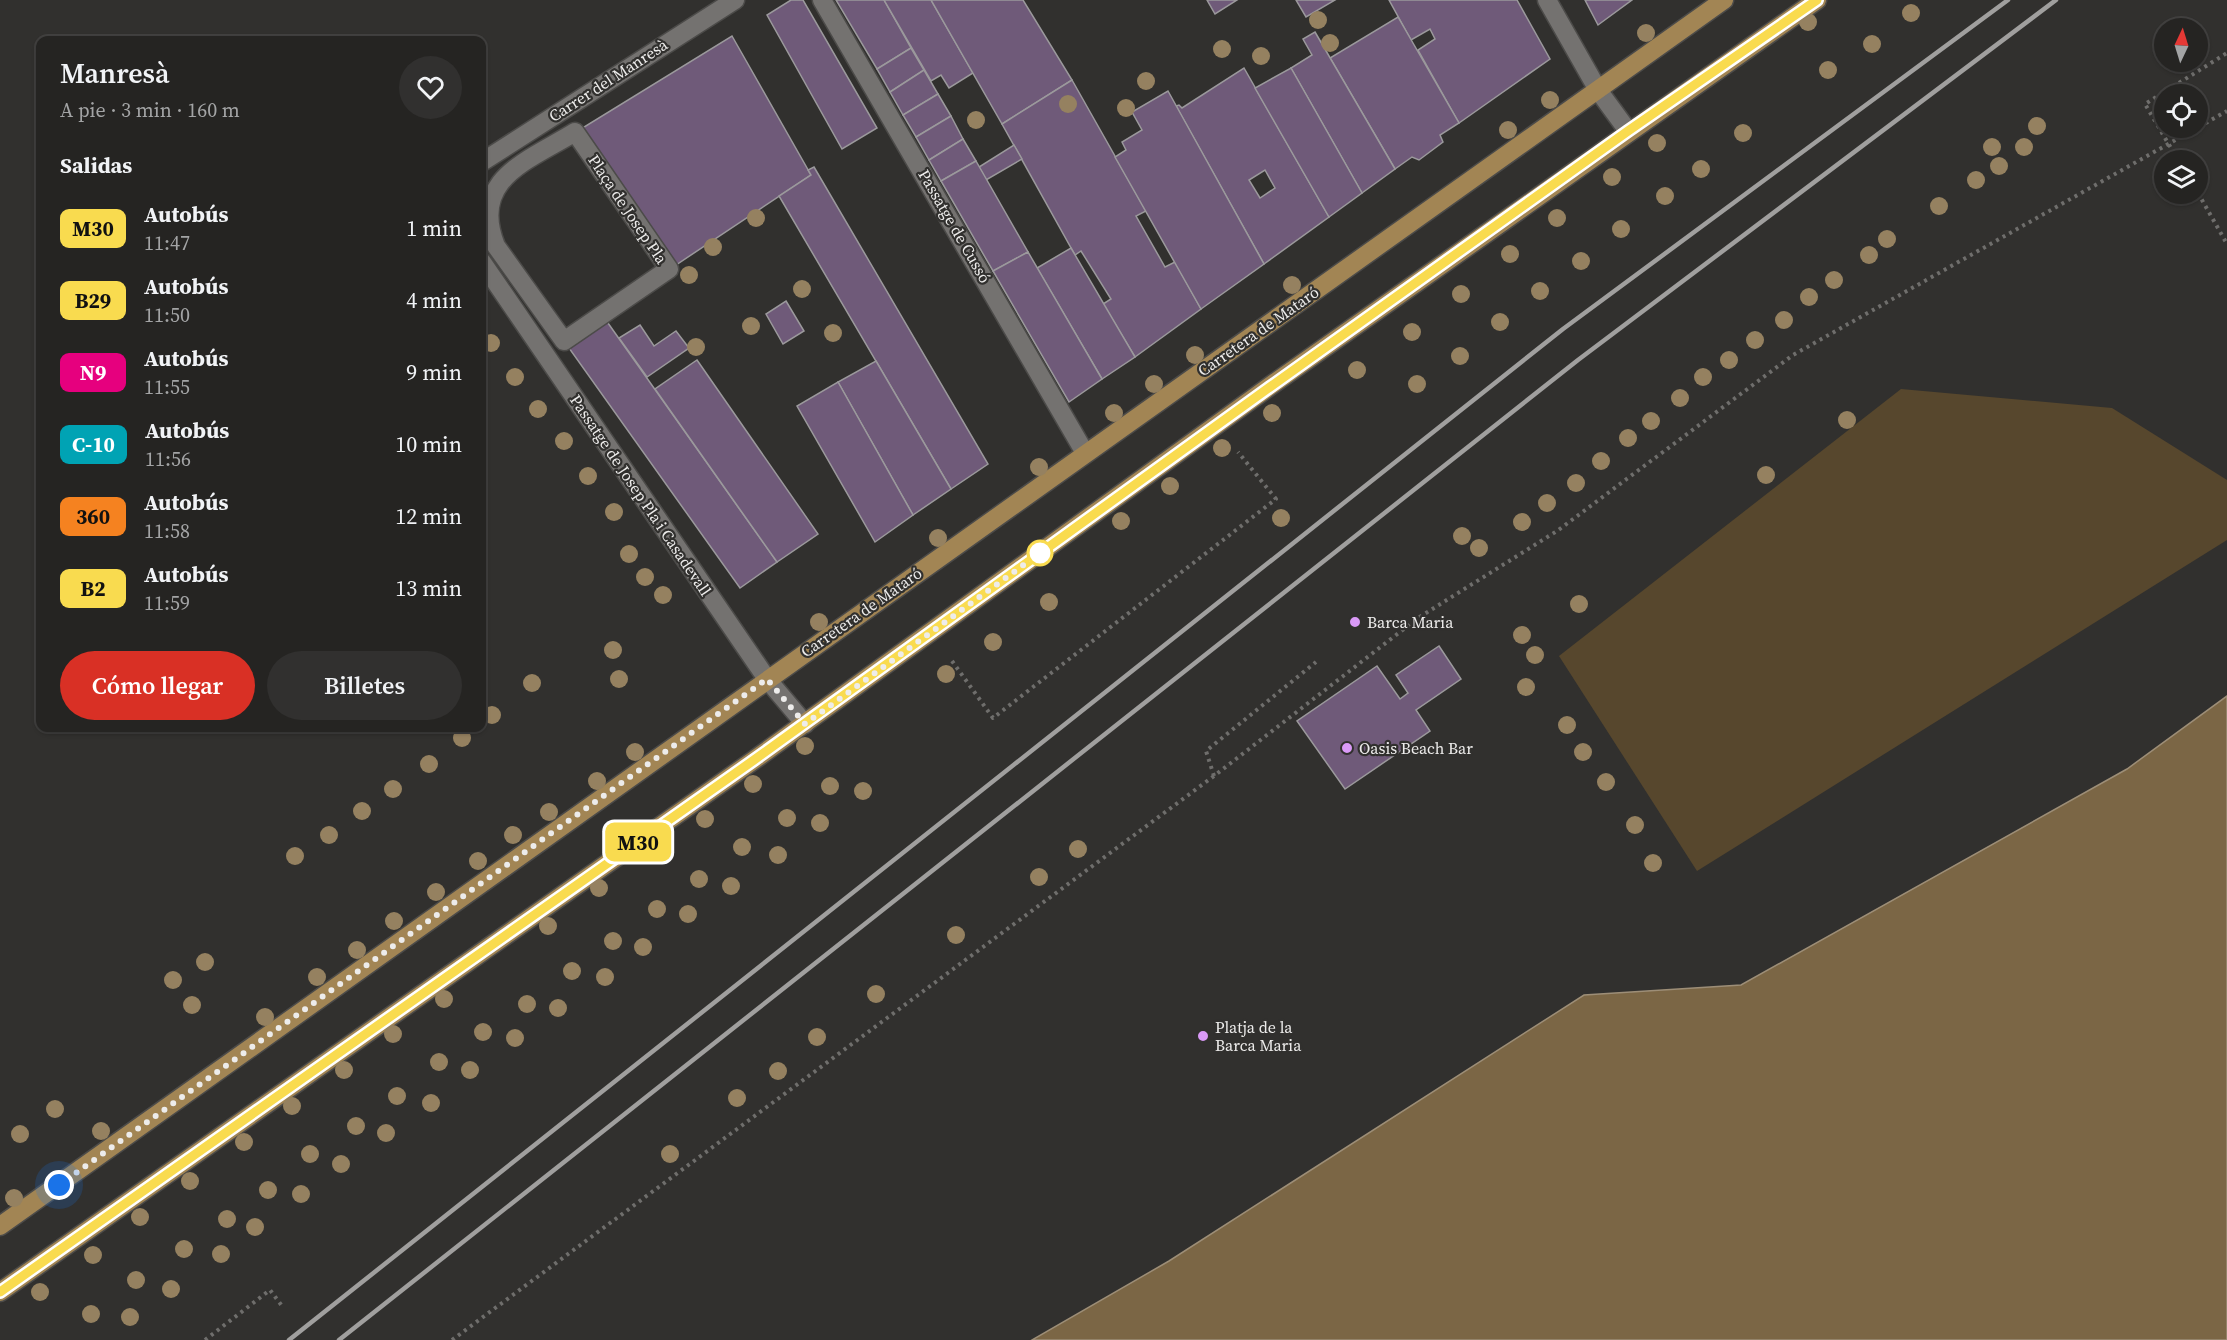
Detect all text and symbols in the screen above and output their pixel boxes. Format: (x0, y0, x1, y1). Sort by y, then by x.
north arrow (2154, 18, 2208, 72)
map controls (2154, 18, 2208, 204)
street label: Carrer del Manresà (544, 33, 672, 127)
text: Manresà (60, 54, 169, 92)
button: heart (399, 56, 462, 119)
button: locate (2154, 84, 2208, 138)
text: A pie · 3 min · 160 m (60, 96, 240, 124)
text: Salidas (60, 150, 132, 180)
street label: Plaça de Josep Pla (583, 150, 673, 269)
button: layers (2154, 150, 2208, 204)
street label: Passatge de Cussó (914, 165, 997, 287)
text: Autobús (144, 199, 228, 229)
text: 1 min (406, 213, 462, 243)
text: M30 (72, 214, 114, 243)
text: 11:47 (144, 229, 190, 257)
text: Autobús (144, 271, 228, 301)
street label: Carretera de Mataró (1193, 281, 1323, 381)
text: 4 min (406, 285, 462, 315)
text: B29 (75, 286, 111, 315)
text: 11:50 (144, 301, 190, 329)
text: Autobús (144, 343, 228, 373)
text: 9 min (406, 357, 462, 387)
text: N9 (80, 358, 106, 387)
text: 11:55 (144, 373, 190, 401)
street label: Passatge de Josep Pla i Casadevall (565, 390, 717, 600)
text: Autobús (145, 415, 229, 445)
text: 10 min (395, 429, 462, 459)
text: C-10 (72, 430, 115, 459)
text: 11:56 (145, 445, 191, 473)
text: Autobús (144, 487, 228, 517)
text: 12 min (395, 501, 462, 531)
text: 360 (76, 502, 110, 531)
text: 11:58 (144, 517, 190, 545)
unlabelled marker (1027, 540, 1053, 566)
text: Autobús (144, 559, 228, 589)
street label: Carretera de Mataró (796, 562, 926, 662)
text: 13 min (395, 573, 462, 603)
text: B2 (80, 574, 106, 603)
text: 11:59 (144, 589, 190, 617)
place label: Barca Maria (1367, 611, 1454, 633)
marker: Barca Maria (1348, 615, 1362, 629)
button: Cómo llegar (60, 651, 255, 720)
button: Billetes (267, 651, 462, 720)
place label: Oasis Beach Bar (1359, 737, 1473, 759)
marker: Oasis Beach Bar (1340, 741, 1354, 755)
line badge: M30 (604, 822, 672, 862)
text: M30 (617, 828, 659, 857)
place label: Platja de la Barca Maria (1215, 1016, 1302, 1056)
marker: Platja de la Barca Maria (1196, 1029, 1210, 1043)
your location (44, 1170, 74, 1200)

